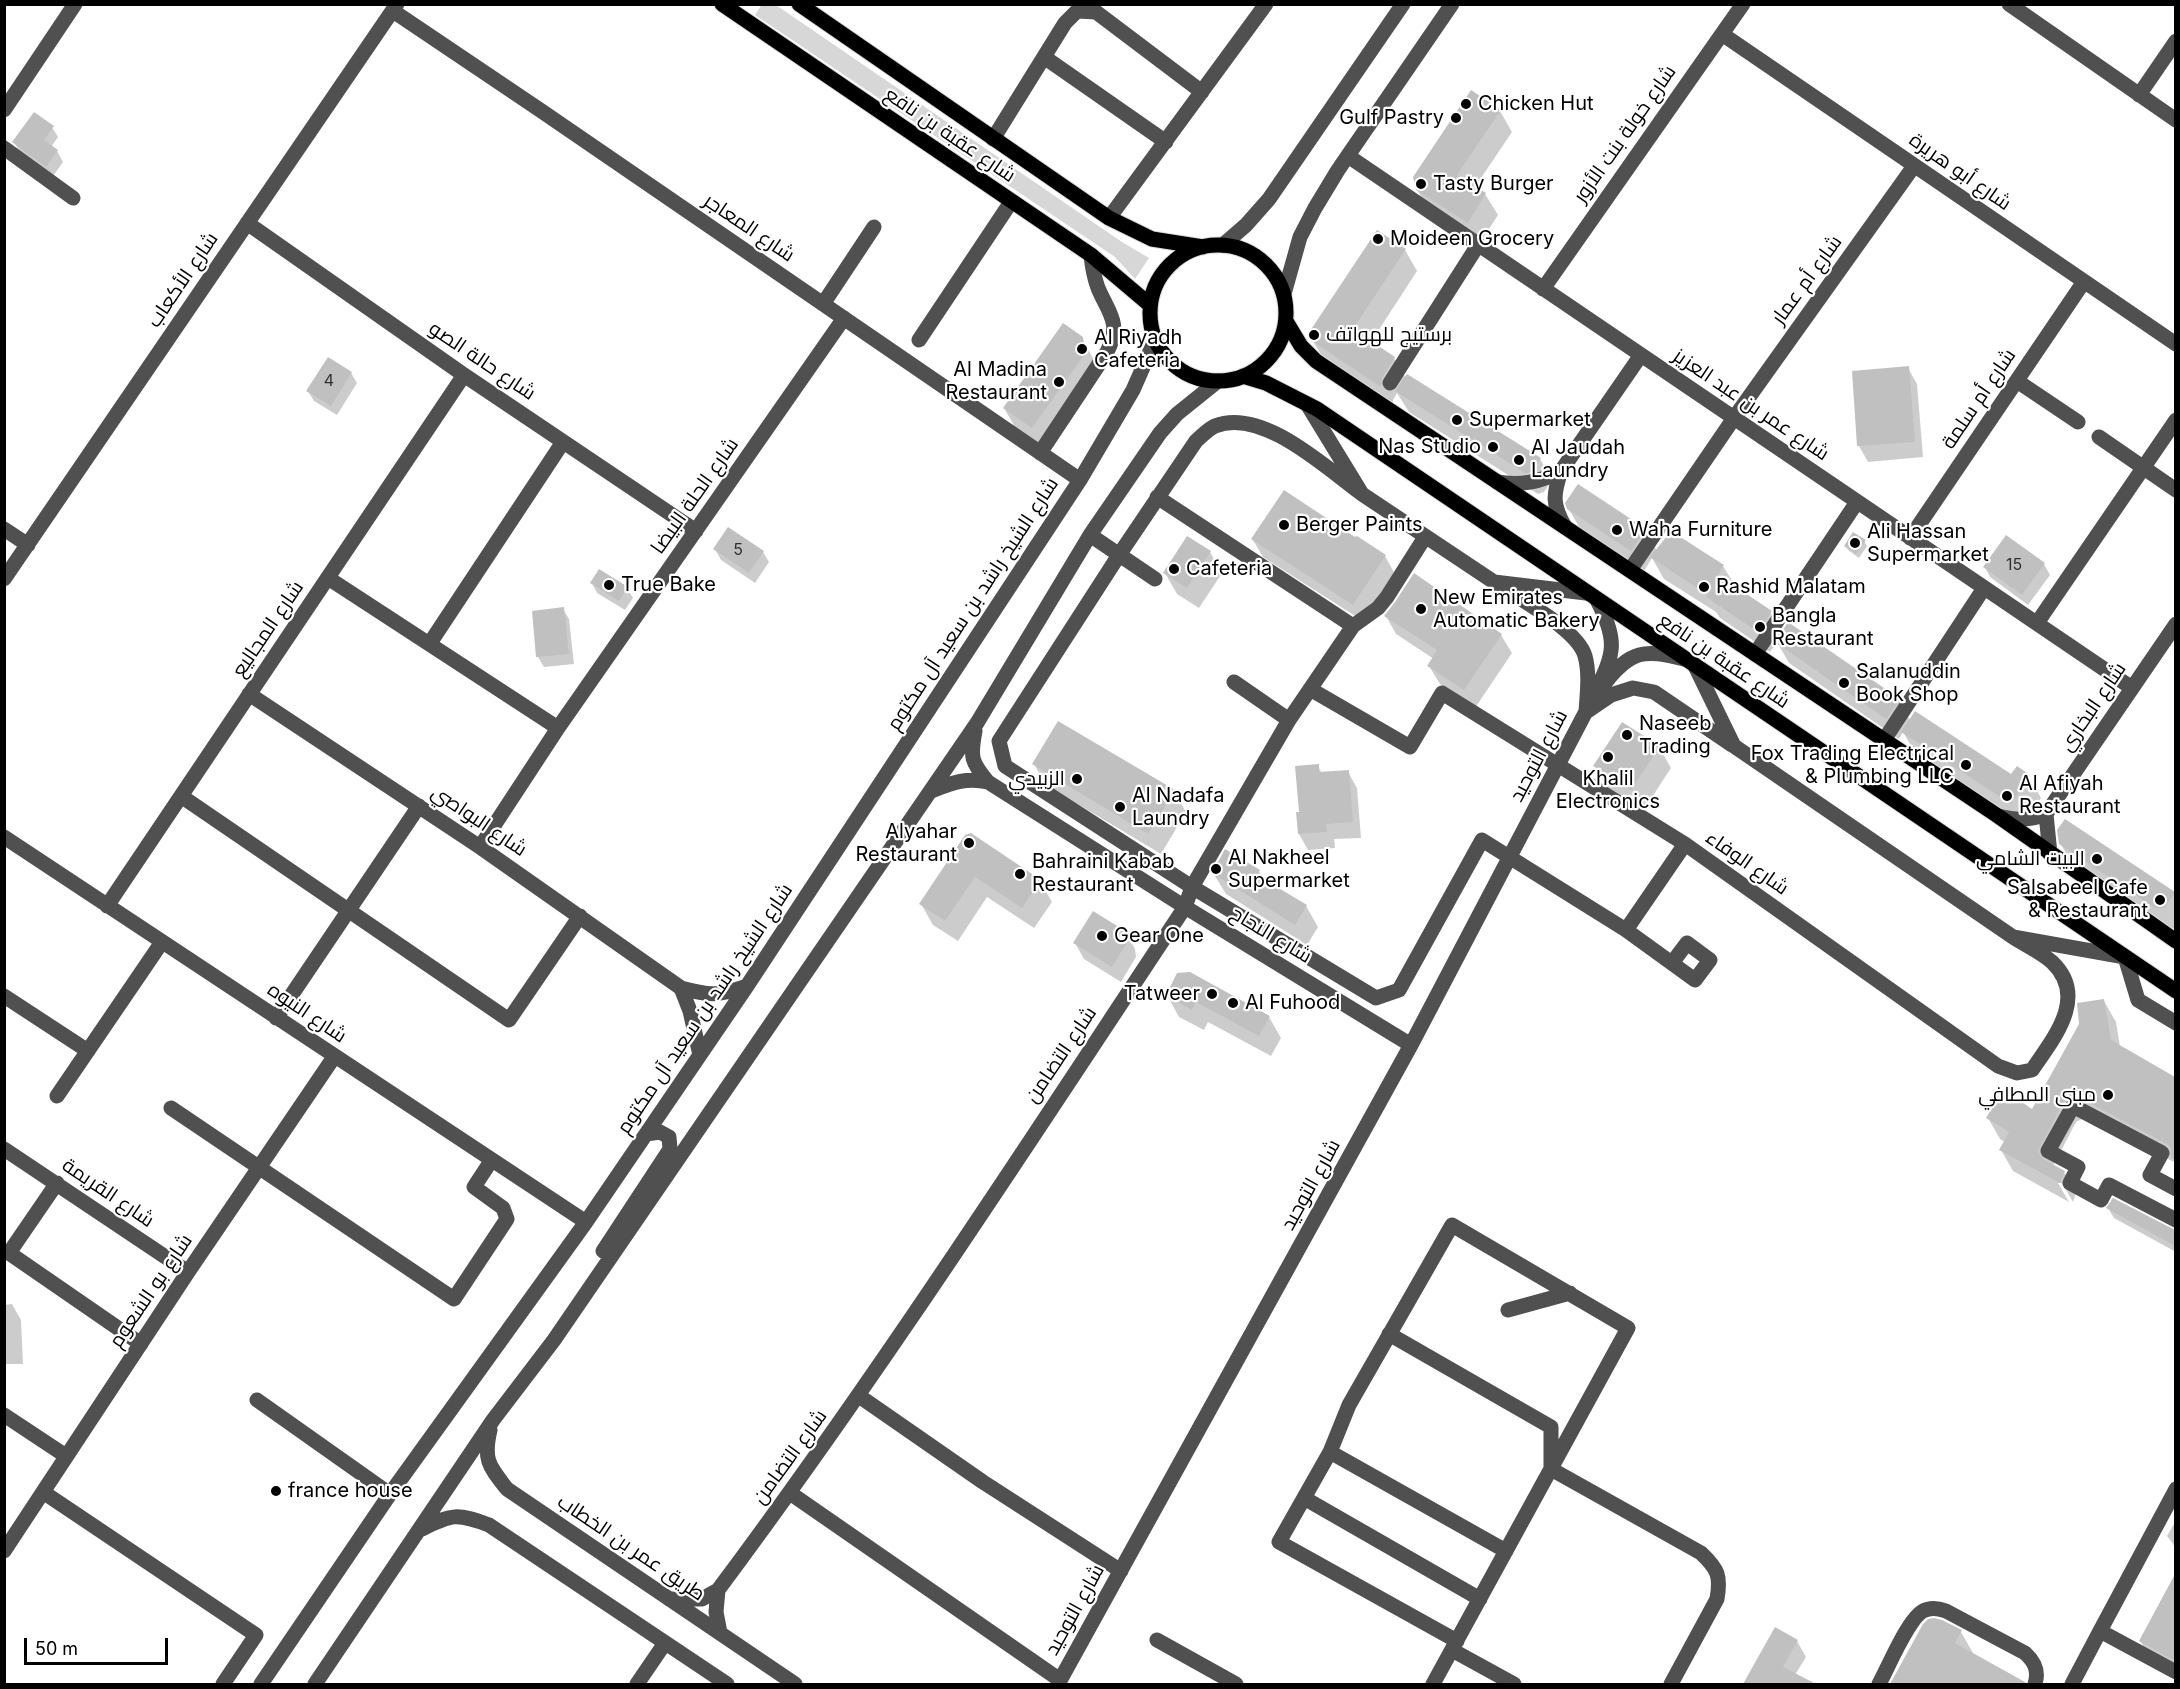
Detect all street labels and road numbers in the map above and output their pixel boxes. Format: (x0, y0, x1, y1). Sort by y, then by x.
street label: شارع خولة بنت الأزور (1569, 61, 1681, 207)
street label: شارع عقبة بن نافع (880, 82, 1020, 188)
street label: شارع أبو هريرة (1904, 128, 2016, 216)
street label: شارع المعاجر (699, 189, 799, 267)
street label: شارع الأكعاب (142, 228, 224, 332)
street label: شارع أم عمار (1767, 231, 1847, 329)
street label: شارع حالة الصو (424, 317, 540, 405)
street label: شارع عمر بن عبد العزيز (1668, 344, 1834, 466)
street label: شارع أم سلمة (1937, 344, 2021, 454)
street label: شارع الحلة البيضا (646, 433, 744, 559)
street label: شارع الشيخ راشد بن سعيد آل مكتوم (882, 473, 1064, 735)
street label: شارع المجاليع (227, 576, 309, 682)
street label: شارع عقبة بن نافع (1654, 608, 1794, 714)
street label: شارع البخاري (2054, 658, 2132, 756)
street label: شارع التوحيد (1505, 706, 1573, 806)
street label: شارع البواصي (427, 780, 531, 862)
street label: شارع الوفاء (1701, 826, 1793, 900)
street label: شارع الشيخ راشد بن سعيد آل مكتوم (612, 879, 798, 1139)
street label: شارع النجاح (1226, 901, 1316, 969)
street label: شارع النيوه (263, 978, 351, 1048)
street label: شارع التضامن (1020, 1002, 1102, 1108)
street label: شارع التوحيد (1276, 1135, 1346, 1235)
street label: شارع القريمة (57, 1153, 159, 1233)
street label: شارع بو الشعوم (104, 1230, 198, 1352)
street label: شارع التضامن (748, 1405, 832, 1509)
street label: طريق عمر بن الخطاب (553, 1490, 709, 1606)
street label: شارع التوحيد (1040, 1560, 1110, 1660)

